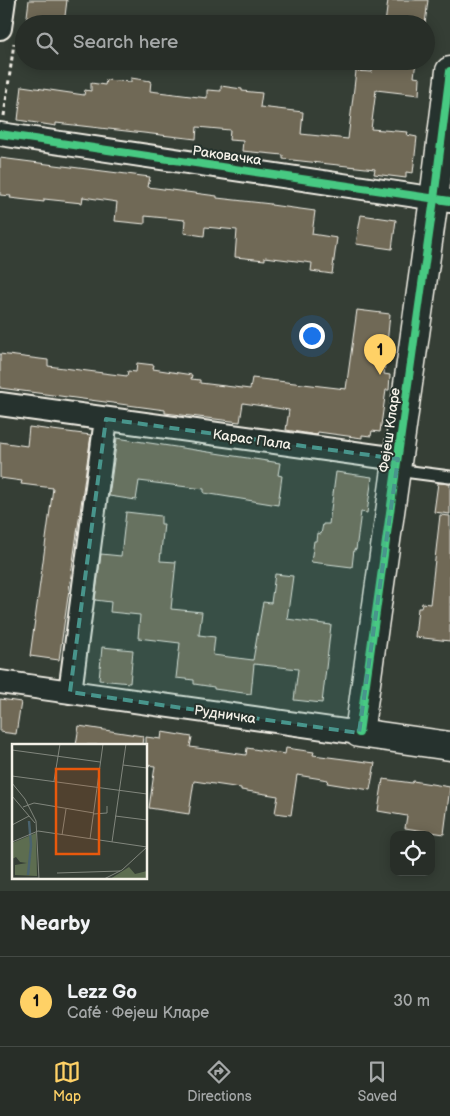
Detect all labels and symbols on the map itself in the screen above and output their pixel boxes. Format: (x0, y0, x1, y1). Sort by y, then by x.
street label: Раковачка (191, 142, 263, 169)
your location (299, 323, 325, 349)
pin: 1 (364, 334, 396, 375)
street label: Фејеш Кларе (375, 387, 404, 473)
street label: Карас Пала (212, 426, 293, 454)
street label: Рудничка (193, 702, 258, 727)
inset map (12, 744, 148, 878)

